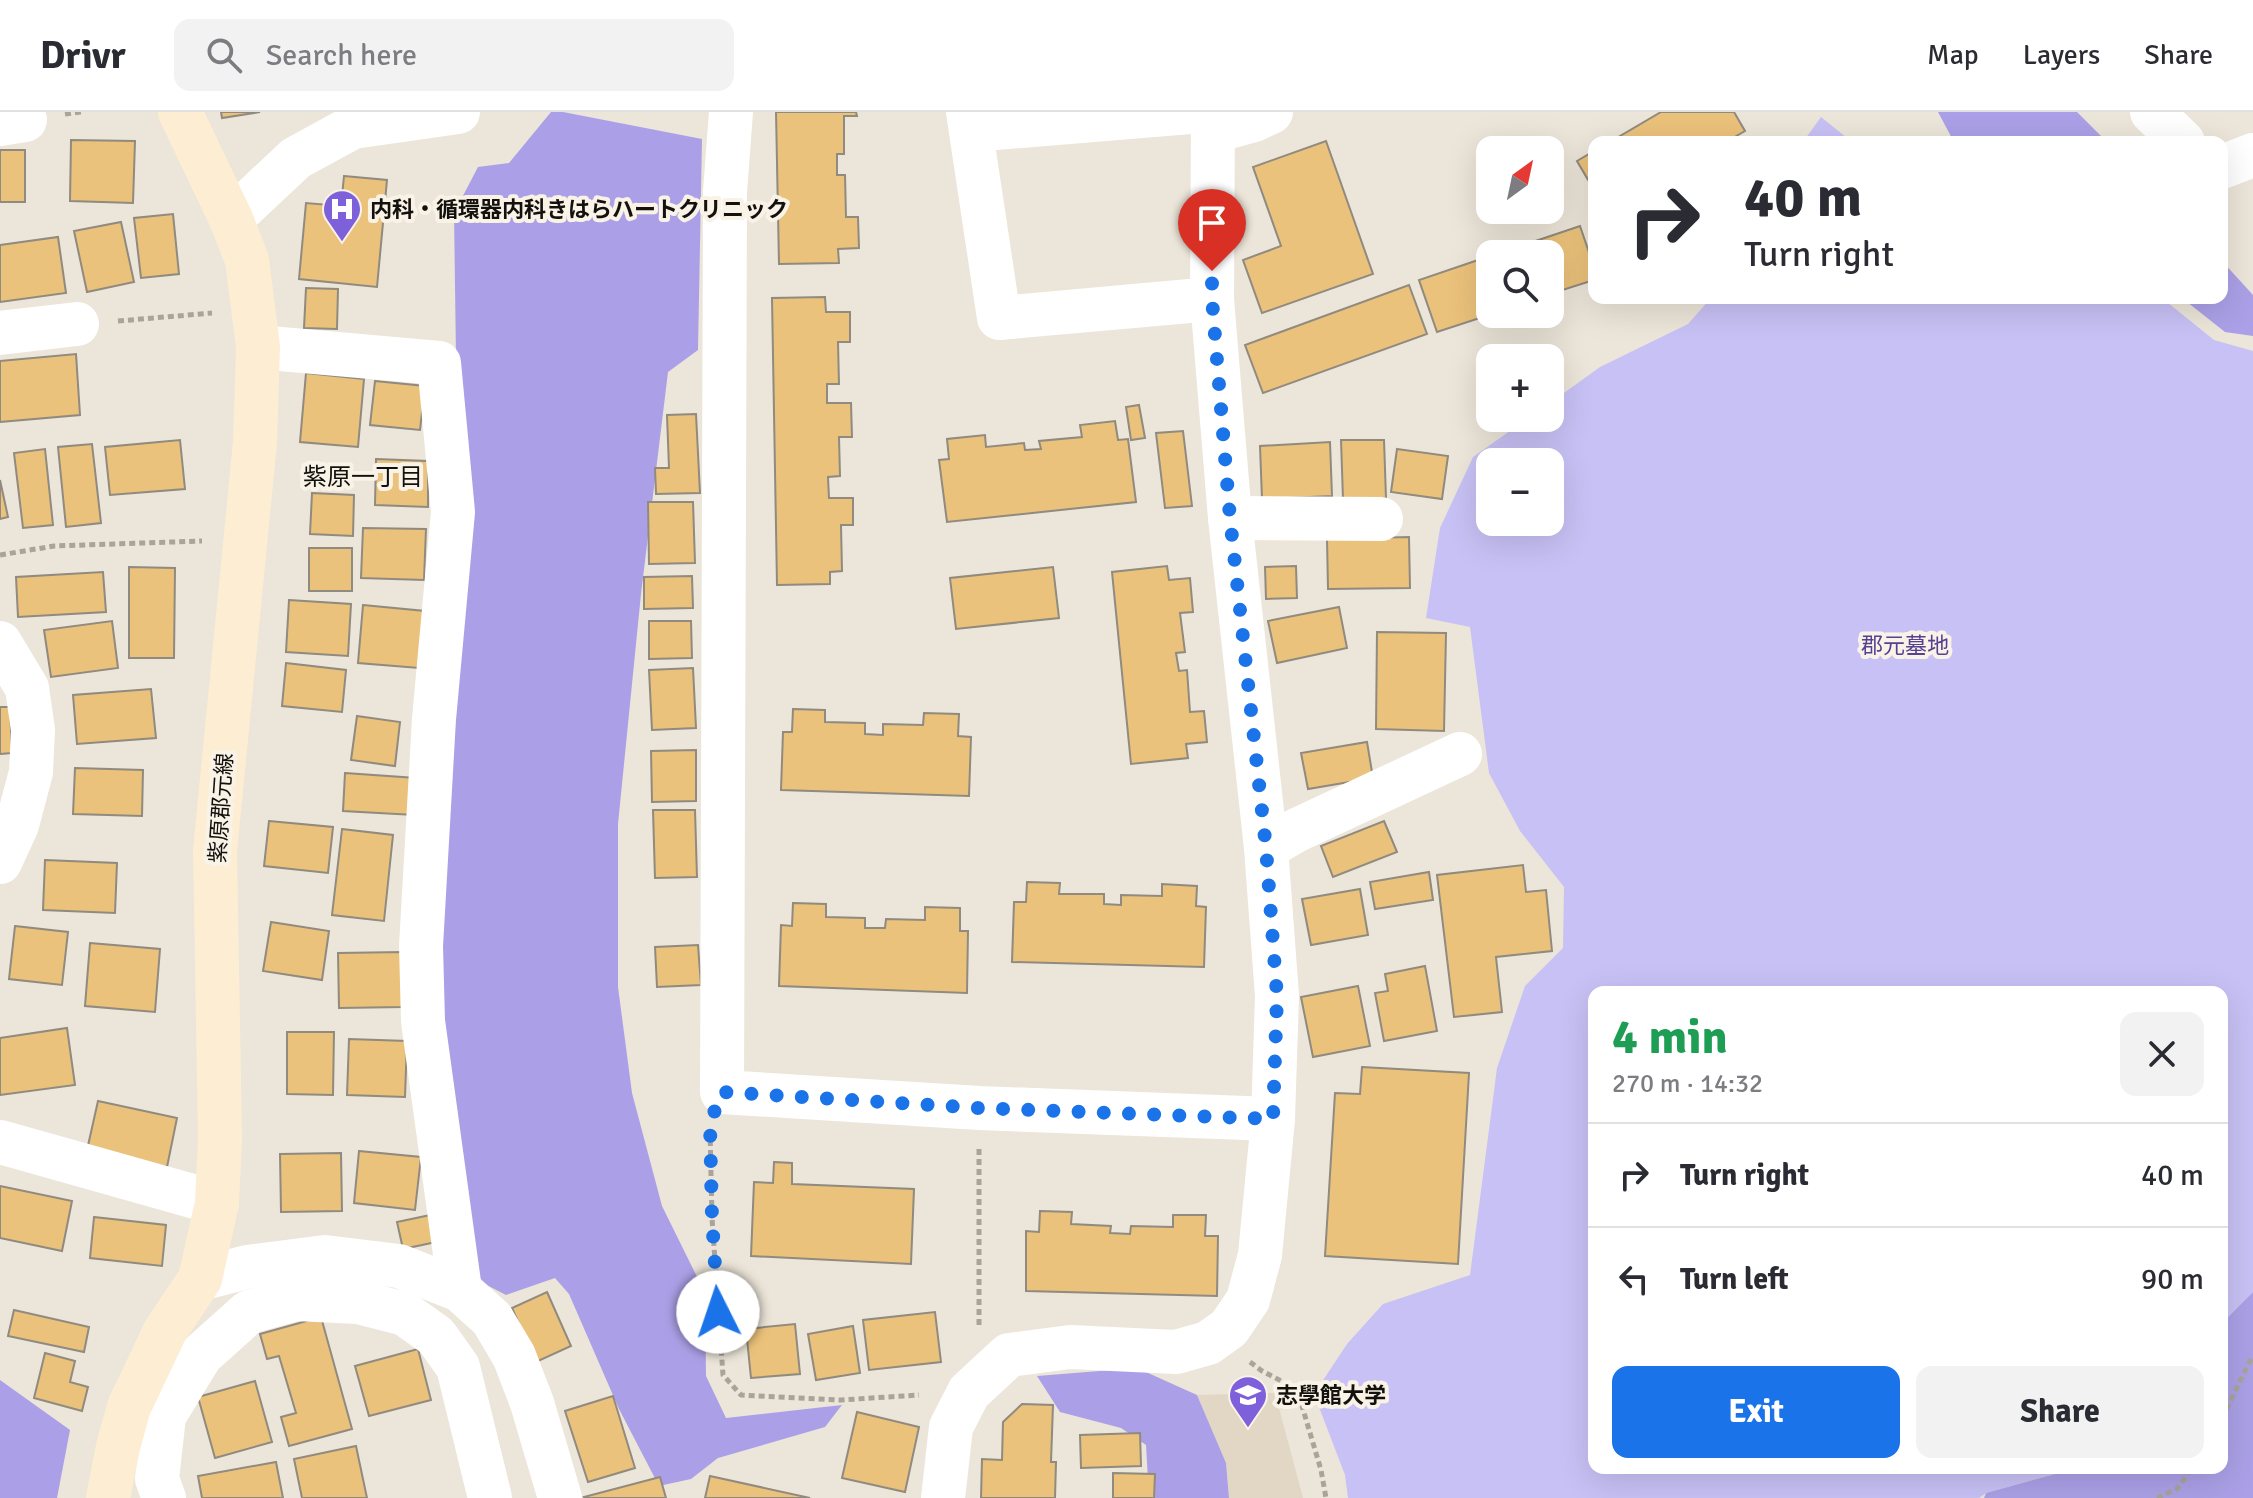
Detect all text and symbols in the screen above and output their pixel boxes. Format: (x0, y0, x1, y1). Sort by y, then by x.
search box (174, 19, 734, 91)
text: Drivr (40, 32, 126, 79)
icon: search (202, 33, 246, 77)
text: Search here (266, 37, 417, 74)
text: Map (1927, 38, 1979, 72)
text: Layers (2023, 38, 2100, 72)
text: Share (2144, 38, 2213, 72)
north arrow (1476, 136, 1564, 224)
map controls (1476, 136, 1564, 536)
text: 40 m (1744, 163, 1862, 232)
icon: right (1612, 168, 1716, 272)
hospital icon: 内科・循環器内科きはらハートクリニック (321, 188, 363, 243)
pin (1178, 189, 1246, 271)
place label: 内科・循環器内科きはらハートクリニック (370, 196, 788, 223)
icon: arrive (1190, 201, 1234, 245)
text: Turn right (1744, 232, 1894, 277)
button: search (1476, 240, 1564, 328)
button: + (1476, 344, 1564, 432)
button: − (1476, 448, 1564, 536)
district label: 紫原一丁目 (303, 462, 423, 492)
park label: 郡元墓地 (1861, 632, 1949, 659)
street label: 紫原郡元線 (204, 752, 238, 864)
text: 4 min (1612, 1008, 1728, 1067)
button: close (2120, 1012, 2204, 1096)
text: 270 m · 14:32 (1612, 1068, 1763, 1100)
icon: right (1612, 1153, 1656, 1197)
text: Turn right (1680, 1157, 1809, 1194)
text: 40 m (2141, 1157, 2204, 1194)
icon: left (1612, 1257, 1656, 1301)
text: Turn left (1680, 1261, 1789, 1298)
text: 90 m (2141, 1261, 2204, 1298)
position arrow (676, 1270, 760, 1354)
button: Exit (1612, 1366, 1900, 1458)
button: Share (1916, 1366, 2204, 1458)
school or university icon: 志學館大学 (1227, 1374, 1269, 1429)
place label: 志學館大学 (1276, 1382, 1386, 1409)

